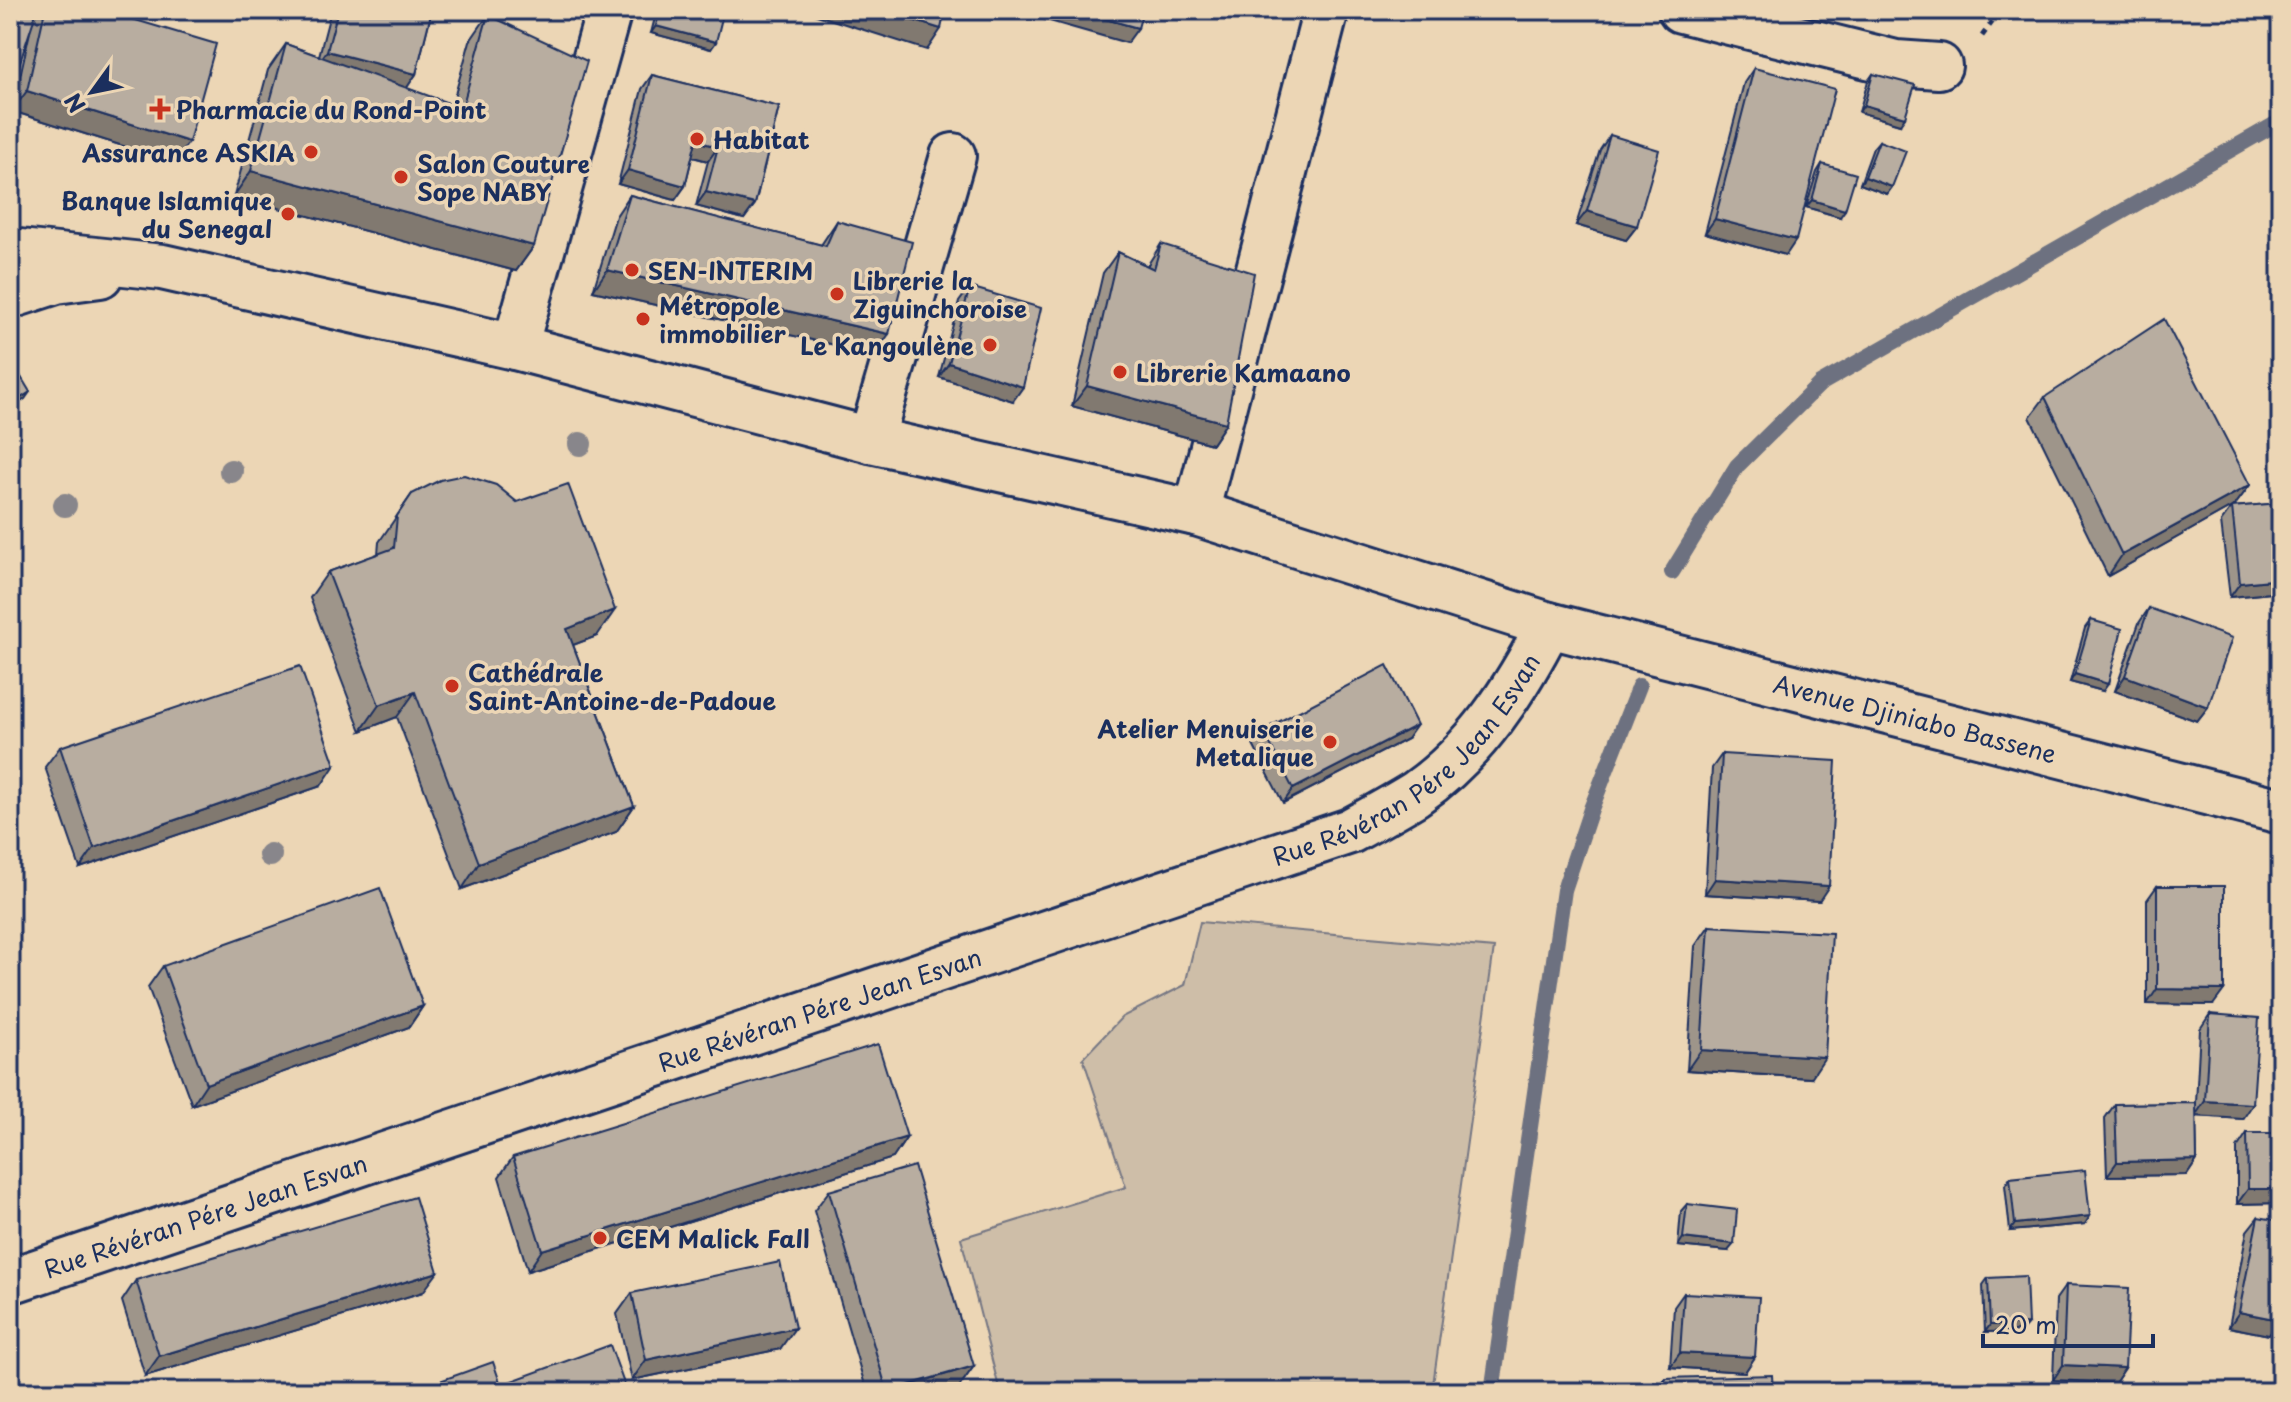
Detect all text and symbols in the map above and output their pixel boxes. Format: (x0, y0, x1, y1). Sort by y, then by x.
north arrow (52, 52, 132, 132)
text: N (55, 87, 93, 120)
place label: Pharmacie du Rond-Point (176, 91, 487, 127)
marker: Pharmacie du Rond-Point (151, 100, 169, 118)
place label: Habitat (713, 121, 810, 157)
marker: Habitat (688, 130, 706, 148)
place label: Assurance ASKIA (81, 134, 295, 170)
marker: Assurance ASKIA (302, 143, 320, 161)
place label: Salon Couture Sope NABY (417, 145, 590, 209)
marker: Salon Couture Sope NABY (392, 168, 410, 186)
place label: Banque Islamique du Senegal (61, 182, 272, 246)
marker: Banque Islamique du Senegal (279, 205, 297, 223)
place label: SEN-INTERIM (648, 252, 813, 288)
marker: SEN-INTERIM (623, 261, 641, 279)
place label: Librerie la Ziguinchoroise (853, 262, 1027, 326)
marker: Librerie la Ziguinchoroise (828, 285, 846, 303)
place label: Métropole immobilier (659, 287, 786, 351)
marker: Métropole immobilier (634, 310, 652, 328)
place label: Le Kangoulène (800, 327, 974, 363)
marker: Le Kangoulène (981, 336, 999, 354)
place label: Librerie Kamaano (1136, 354, 1351, 390)
marker: Librerie Kamaano (1111, 363, 1129, 381)
street label: Rue Révéran Pére Jean Esvan (1267, 647, 1548, 874)
place label: Cathédrale Saint-Antoine-de-Padoue (468, 654, 776, 718)
street label: Avenue Djiniabo Bassene (1770, 665, 2060, 771)
marker: Cathédrale Saint-Antoine-de-Padoue (443, 677, 461, 695)
place label: Atelier Menuiserie Metalique (1097, 710, 1314, 774)
marker: Atelier Menuiserie Metalique (1321, 733, 1339, 751)
street label: Rue Révéran Pére Jean Esvan (653, 938, 986, 1080)
street label: Rue Révéran Pére Jean Esvan (39, 1144, 372, 1286)
place label: CEM Malick Fall (616, 1220, 810, 1256)
marker: CEM Malick Fall (591, 1229, 609, 1247)
scale bar (1983, 1298, 2153, 1348)
text: 20 m (1995, 1306, 2057, 1342)

